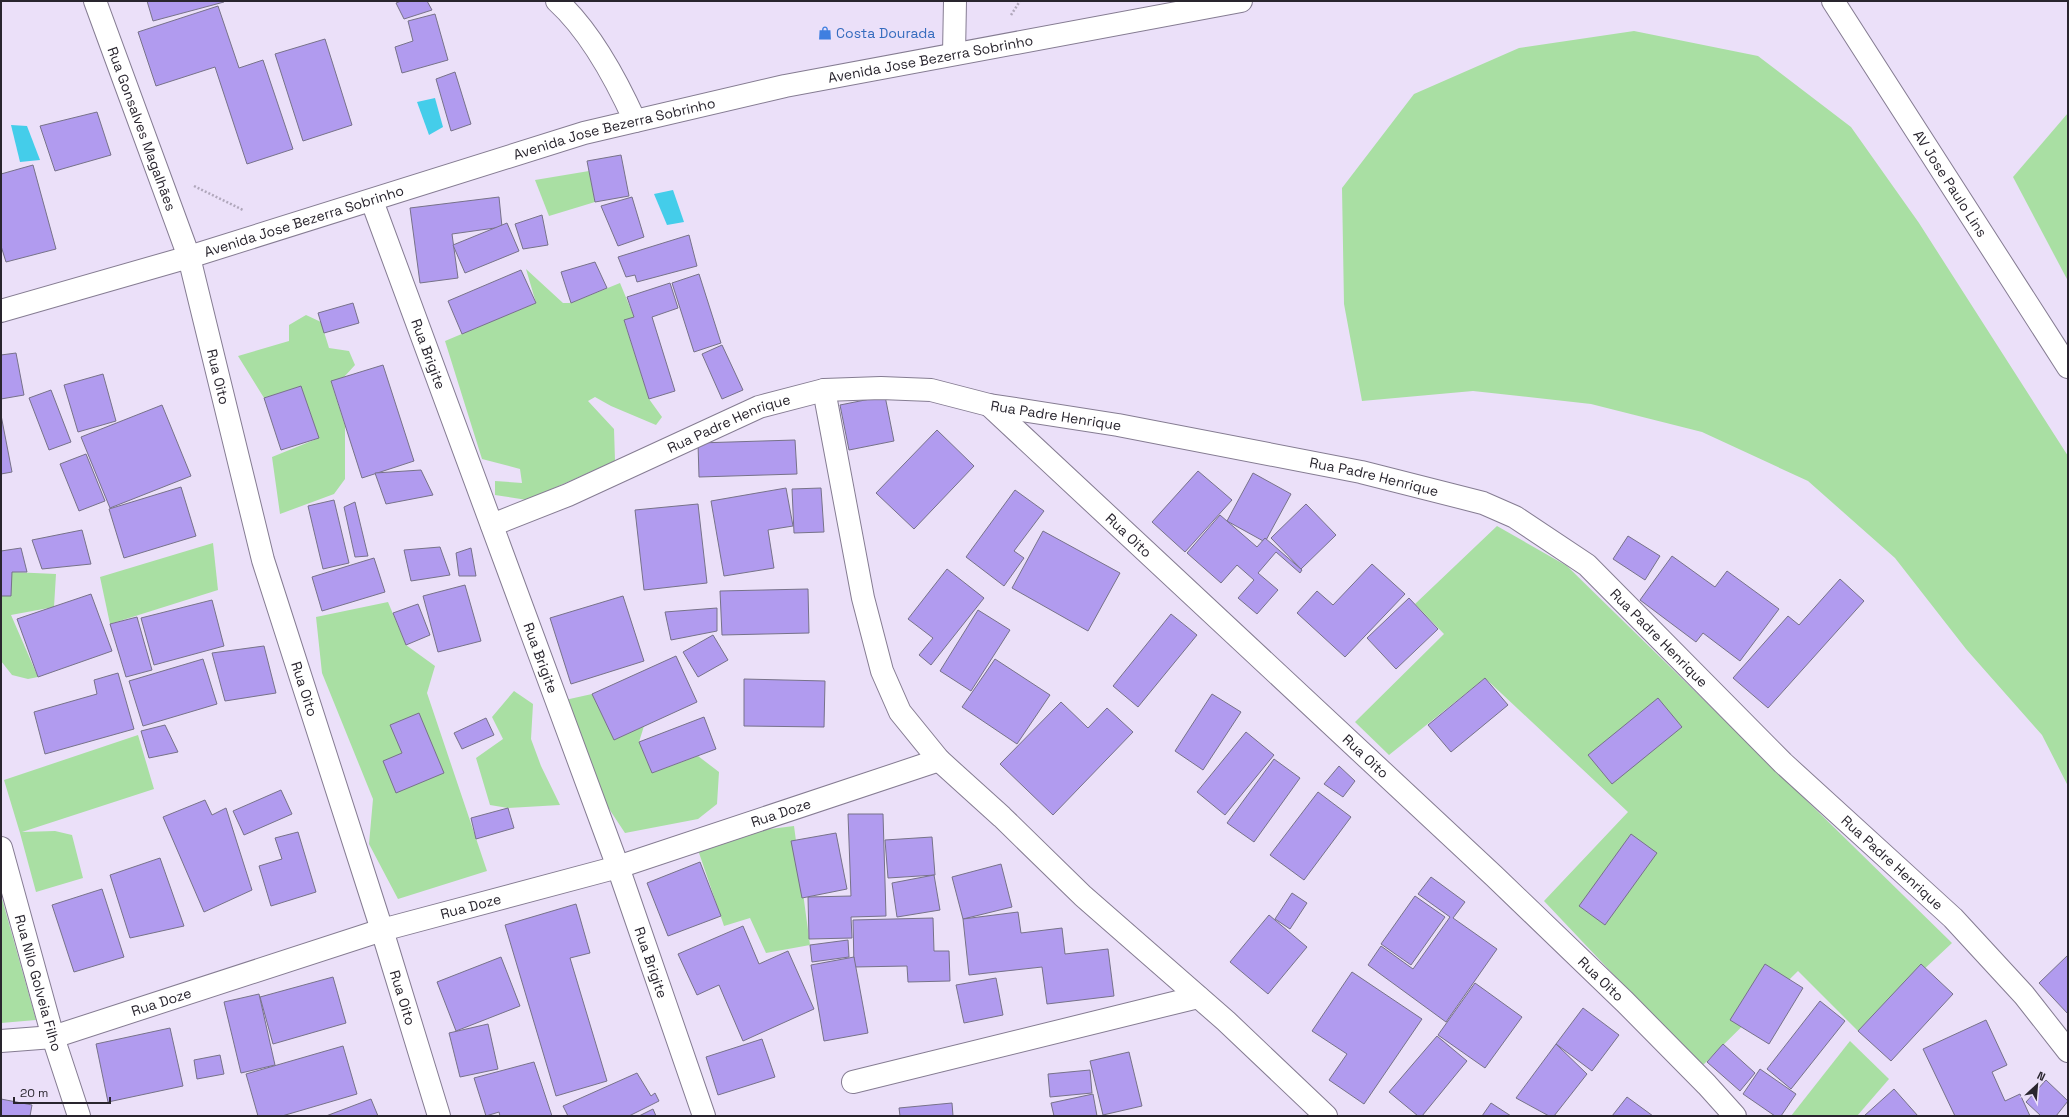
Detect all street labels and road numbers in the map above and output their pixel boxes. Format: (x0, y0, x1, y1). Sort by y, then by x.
street label: Avenida Jose Bezerra Sobrinho (826, 31, 1034, 87)
street label: Rua Gonsalves Magalhães (104, 44, 180, 213)
street label: Avenida Jose Bezerra Sobrinho (511, 94, 717, 164)
street label: AV Jose Paulo Lins (1909, 127, 1991, 240)
street label: Avenida Jose Bezerra Sobrinho (202, 181, 406, 261)
street label: Rua Brigite (407, 316, 450, 392)
street label: Rua Oito (203, 347, 234, 406)
street label: Rua Padre Henrique (664, 390, 792, 457)
street label: Rua Padre Henrique (989, 396, 1123, 434)
street label: Rua Padre Henrique (1308, 453, 1440, 500)
street label: Rua Oito (1102, 509, 1156, 561)
street label: Rua Padre Henrique (1606, 585, 1712, 691)
street label: Rua Brigite (519, 620, 562, 696)
street label: Rua Oito (287, 659, 322, 719)
street label: Rua Oito (1339, 730, 1393, 782)
street label: Rua Doze (748, 794, 813, 831)
street label: Rua Padre Henrique (1837, 812, 1947, 914)
street label: Rua Doze (438, 890, 503, 923)
street label: Rua Nilo Golveia Filho (11, 913, 66, 1054)
street label: Rua Brigite (630, 925, 672, 1000)
street label: Rua Oito (1574, 953, 1628, 1005)
street label: Rua Oito (386, 968, 420, 1027)
street label: Rua Doze (129, 984, 194, 1020)

